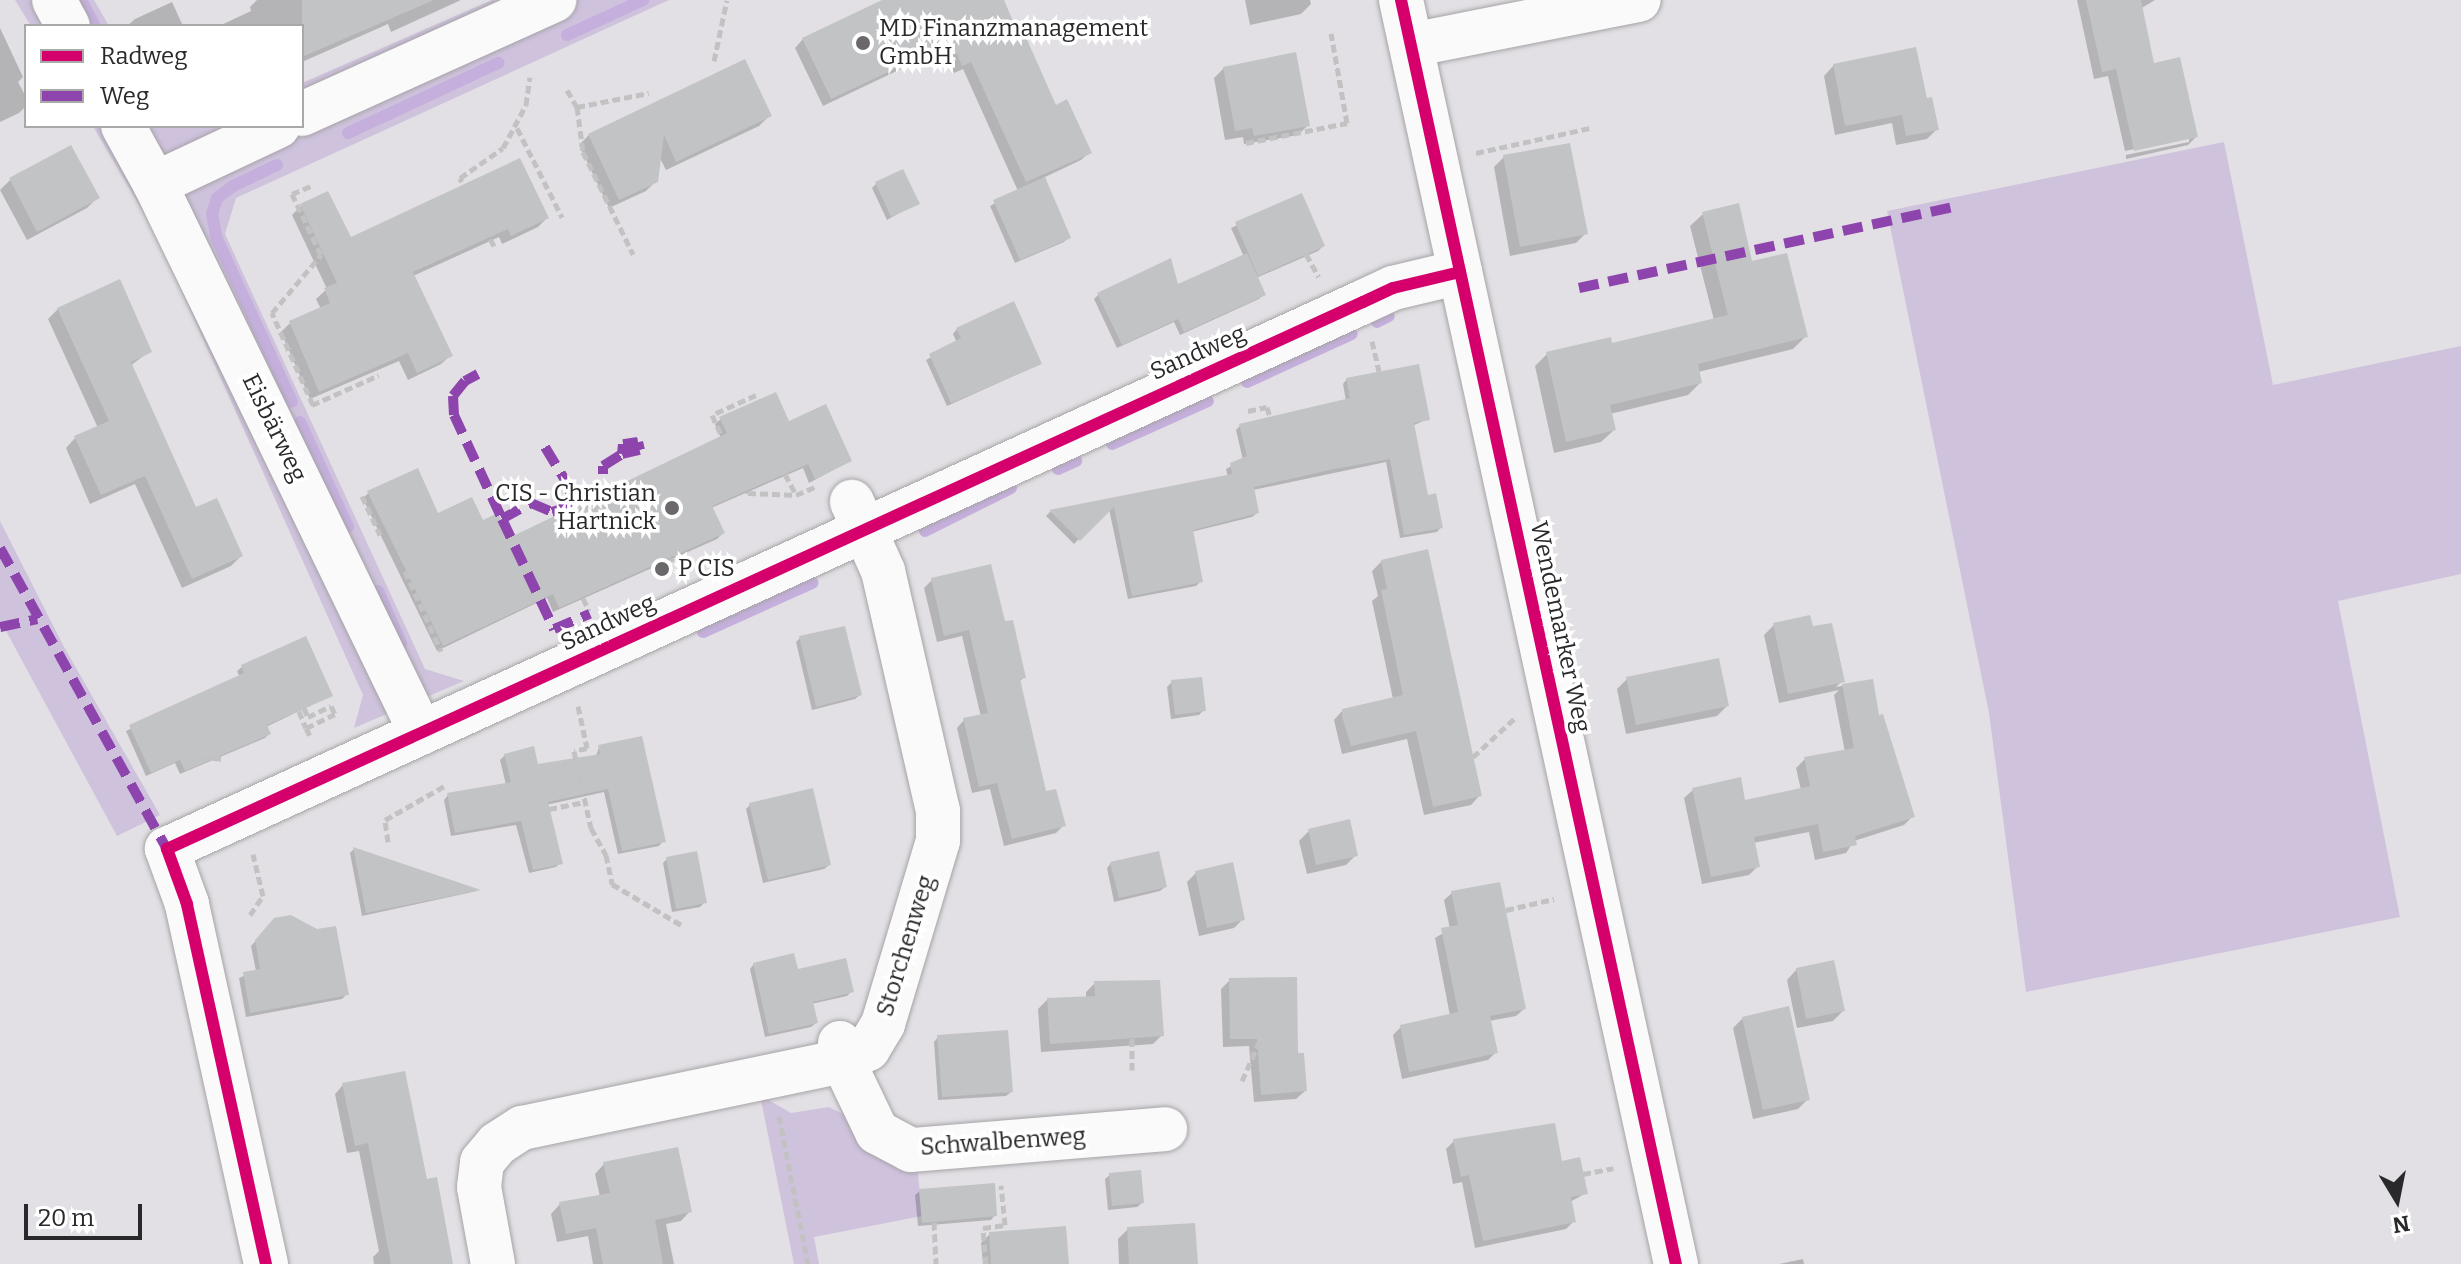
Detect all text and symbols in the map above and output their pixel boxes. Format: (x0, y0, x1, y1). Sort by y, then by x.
place label: MD Finanzmanagement GmbH (879, 15, 1148, 71)
legend (24, 24, 304, 128)
marker: MD Finanzmanagement GmbH (854, 34, 872, 52)
text: Radweg (100, 42, 188, 70)
text: Weg (100, 82, 149, 110)
street label: Sandweg (1146, 319, 1250, 387)
street label: Eisbärweg (236, 369, 312, 487)
place label: CIS - Christian Hartnick (495, 480, 656, 536)
marker: CIS - Christian Hartnick (663, 499, 681, 517)
street label: Wendemarker Weg (1524, 519, 1596, 735)
place label: P CIS (678, 555, 735, 583)
marker: P CIS (653, 560, 671, 578)
street label: Sandweg (556, 589, 660, 657)
street label: Storchenweg (871, 872, 941, 1020)
street label: Schwalbenweg (919, 1122, 1087, 1162)
north arrow (2357, 1160, 2437, 1240)
scale bar (28, 1188, 146, 1238)
text: 20 m (38, 1204, 94, 1232)
text: N (2391, 1209, 2412, 1239)

